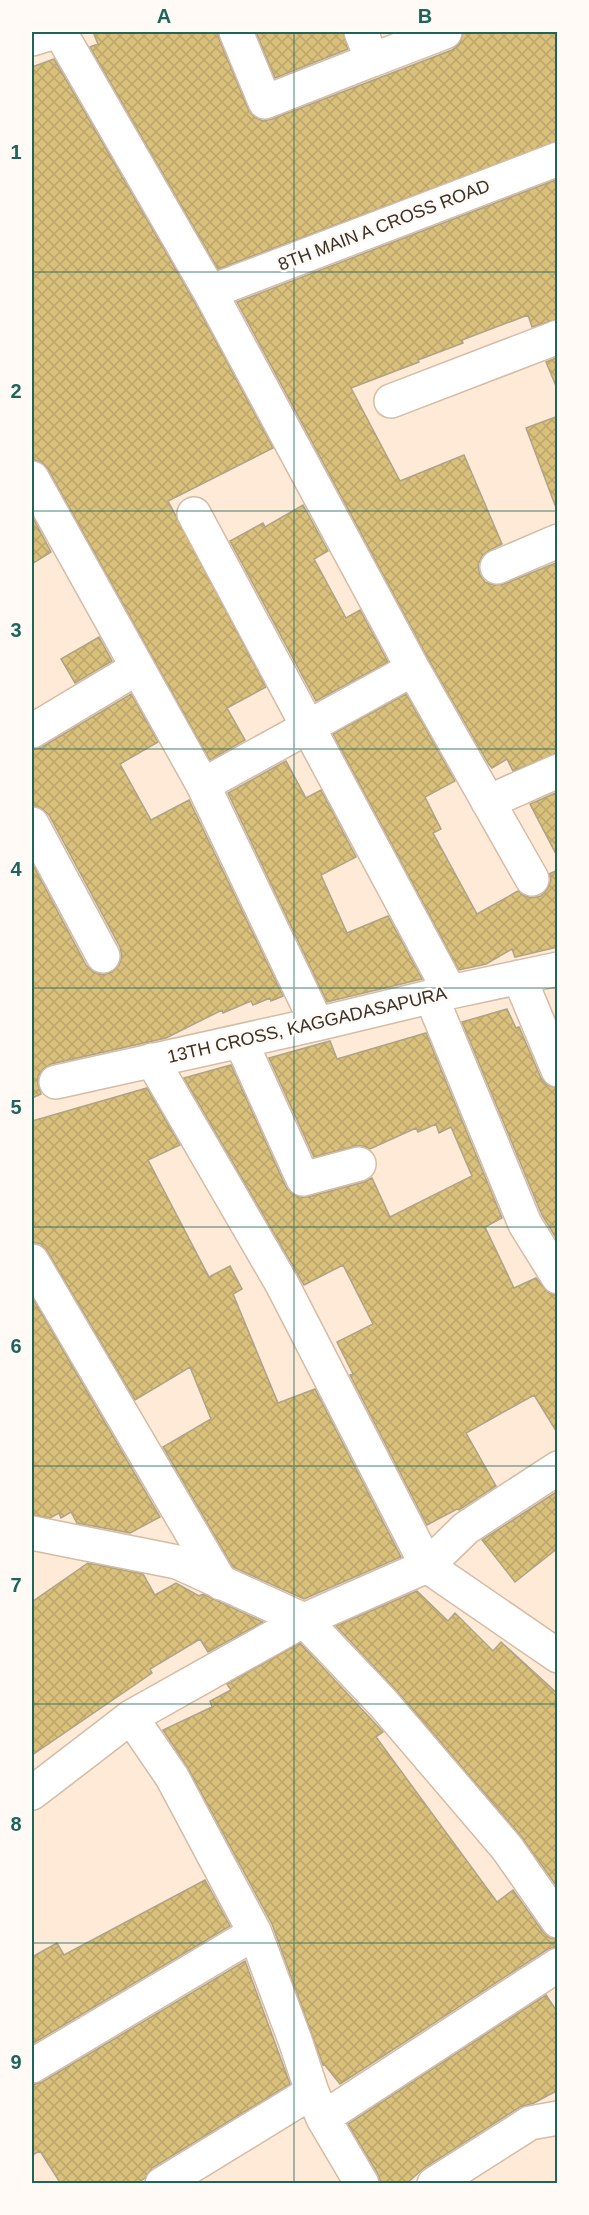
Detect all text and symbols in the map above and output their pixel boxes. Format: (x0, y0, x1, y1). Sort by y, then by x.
text: A (157, 5, 171, 27)
text: B (418, 5, 432, 27)
text: 1 (10, 141, 22, 163)
street label: 8TH MAIN A CROSS ROAD (275, 175, 493, 275)
text: 2 (10, 380, 22, 402)
text: 3 (10, 619, 22, 641)
text: 4 (10, 858, 22, 880)
street label: 13TH CROSS, KAGGADASAPURA (165, 983, 449, 1067)
text: 5 (10, 1096, 22, 1118)
text: 6 (10, 1335, 22, 1357)
text: 7 (10, 1574, 22, 1596)
text: 8 (10, 1813, 22, 1835)
text: 9 (10, 2051, 22, 2073)

